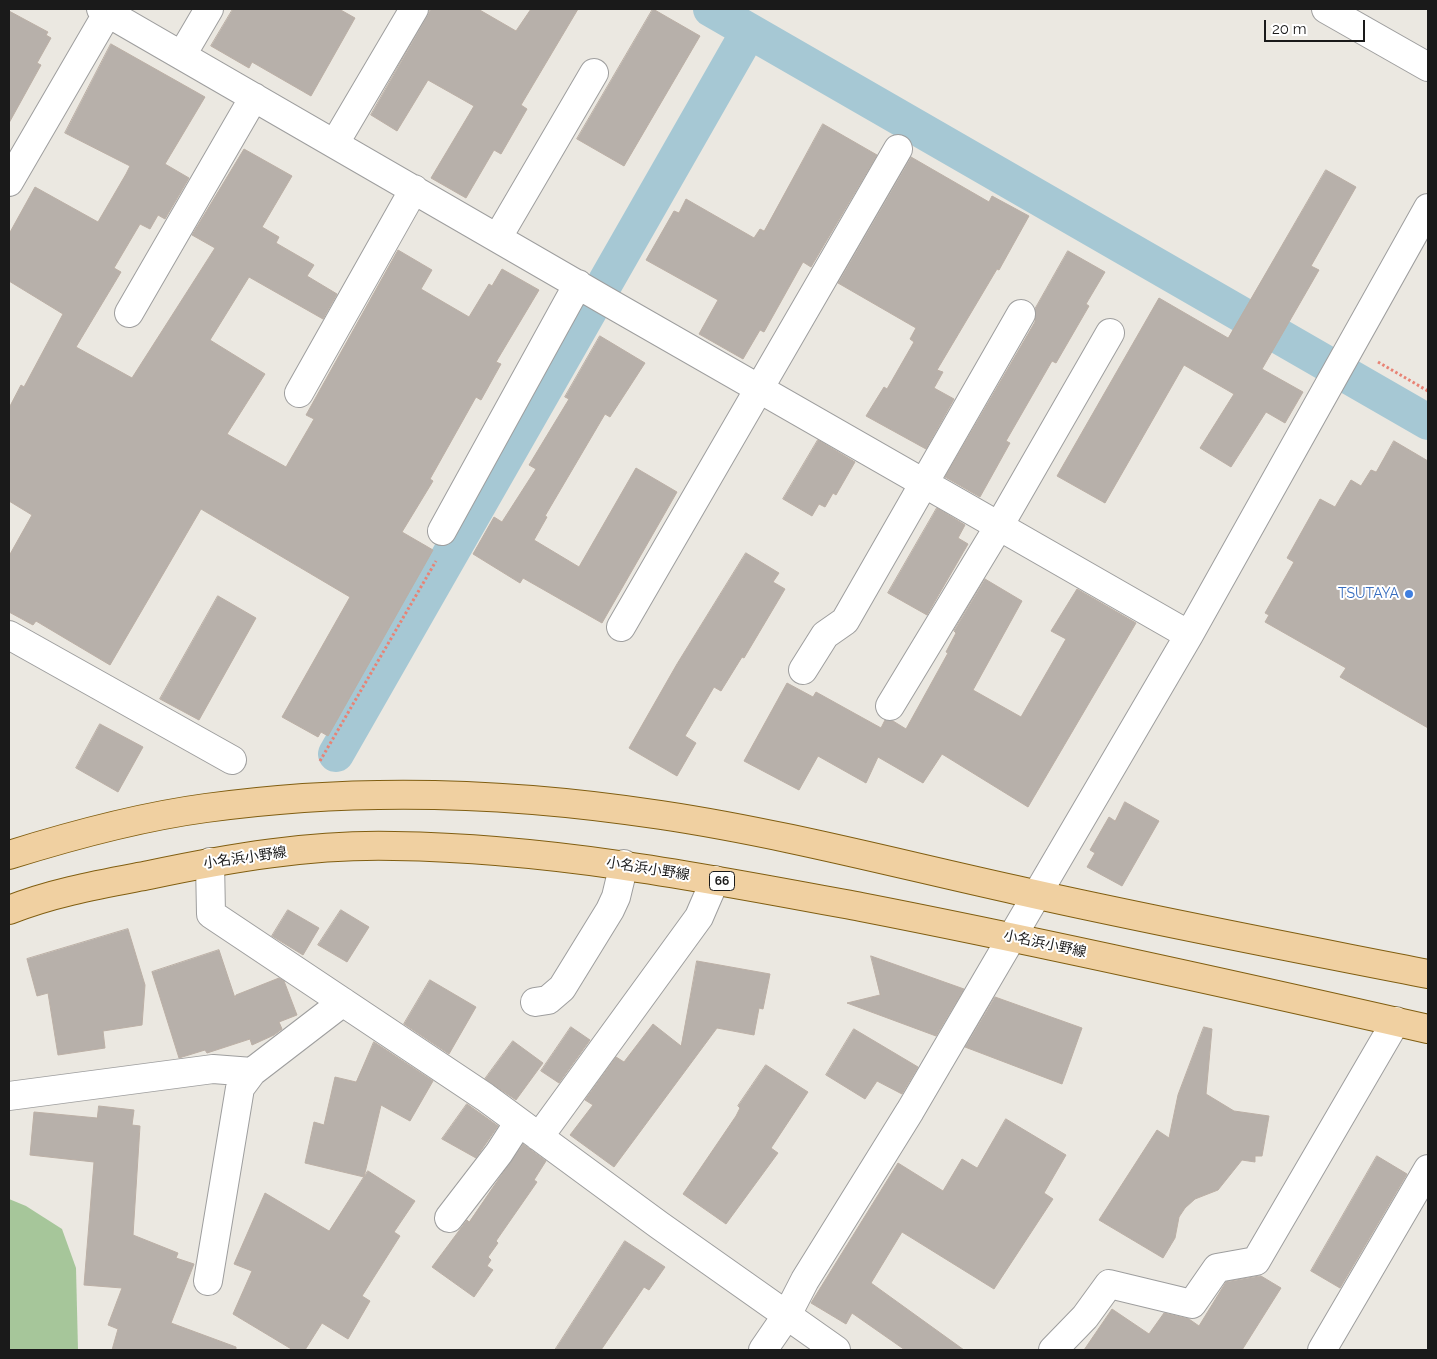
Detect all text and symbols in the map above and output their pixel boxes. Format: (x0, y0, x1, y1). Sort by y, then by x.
scale bar (1267, 10, 1368, 42)
text: 20 m (1272, 20, 1307, 38)
place label: TSUTAYA (1338, 586, 1399, 602)
marker: TSUTAYA (1403, 588, 1415, 600)
street label: 小名浜小野線 (202, 844, 288, 872)
street label: 小名浜小野線 (605, 854, 691, 884)
road number: 66 (710, 871, 734, 890)
street label: 小名浜小野線 (1002, 927, 1088, 961)

